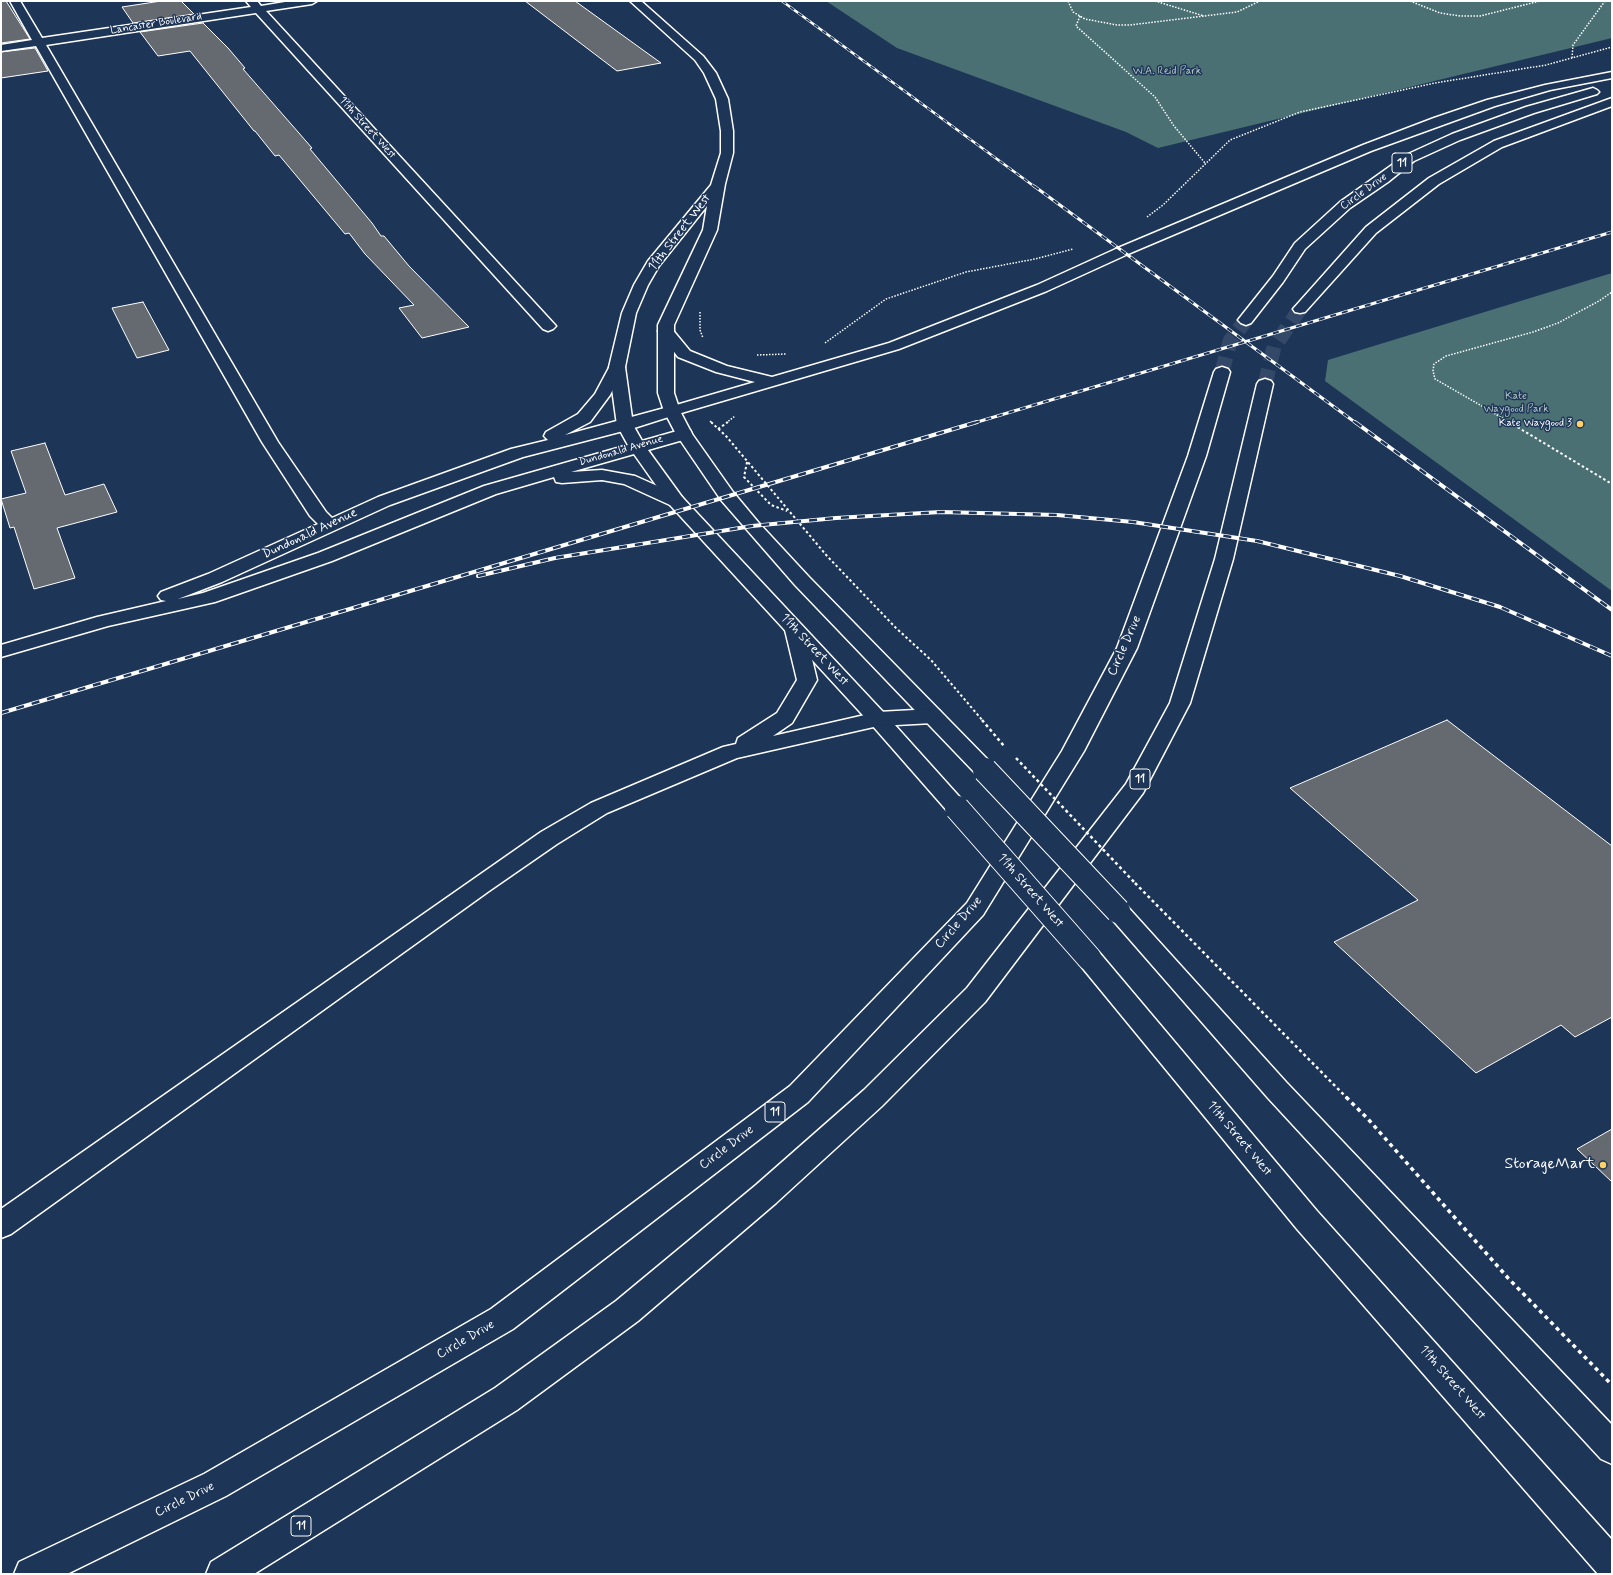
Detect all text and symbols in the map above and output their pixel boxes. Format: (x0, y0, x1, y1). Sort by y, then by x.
street label: Lancaster Boulevard (109, 10, 203, 38)
park label: W.A. Reid Park (1133, 65, 1201, 79)
street label: 11th Street West (336, 94, 398, 162)
road number: 11 (1392, 153, 1412, 173)
street label: Circle Drive (1338, 171, 1390, 213)
street label: 11th Street West (645, 191, 715, 275)
park label: Kate Waygood Park (1483, 390, 1549, 416)
place label: Kate Waygood 3 (1499, 417, 1572, 431)
marker: Kate Waygood 3 (1575, 419, 1585, 429)
street label: Dundonald Avenue (577, 433, 665, 469)
street label: Dundonald Avenue (260, 505, 360, 563)
street label: 11th Street West (776, 611, 852, 689)
street label: Circle Drive (1105, 613, 1145, 679)
road number: 11 (1130, 769, 1150, 789)
street label: 11th Street West (994, 851, 1066, 931)
street label: Circle Drive (932, 894, 986, 952)
street label: 11th Street West (1203, 1098, 1275, 1180)
road number: 11 (765, 1102, 785, 1122)
street label: Circle Drive (697, 1122, 757, 1174)
place label: StorageMart (1504, 1155, 1595, 1175)
marker: StorageMart (1598, 1160, 1608, 1170)
street label: Circle Drive (434, 1317, 498, 1363)
street label: 11th Street West (1416, 1343, 1488, 1423)
street label: Circle Drive (153, 1479, 217, 1521)
road number: 11 (291, 1516, 311, 1536)

